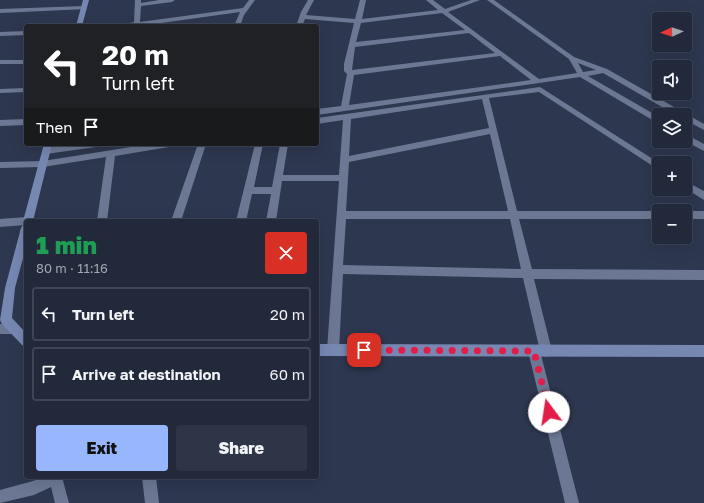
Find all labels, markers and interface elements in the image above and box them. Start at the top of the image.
north arrow [652,12,692,52]
map controls [652,12,692,244]
text: 20 m [102,38,169,71]
icon: left [36,40,88,92]
button: sound [652,60,692,100]
text: Turn left [102,72,175,94]
button: layers [652,108,692,148]
icon: arrive [80,116,102,138]
text: Then [36,118,72,136]
button: + [652,156,692,196]
button: − [652,204,692,244]
text: 1 min [36,230,97,259]
button: close [265,232,307,274]
text: 80 m · 11:16 [36,260,108,276]
icon: left [38,303,60,325]
text: Turn left [72,305,134,323]
text: 20 m [270,305,305,323]
pin [347,333,381,367]
icon: arrive [353,339,375,361]
icon: arrive [38,363,60,385]
text: Arrive at destination [72,365,221,383]
text: 60 m [270,365,305,383]
position arrow [528,391,570,433]
button: Exit [36,425,168,471]
button: Share [176,425,307,471]

